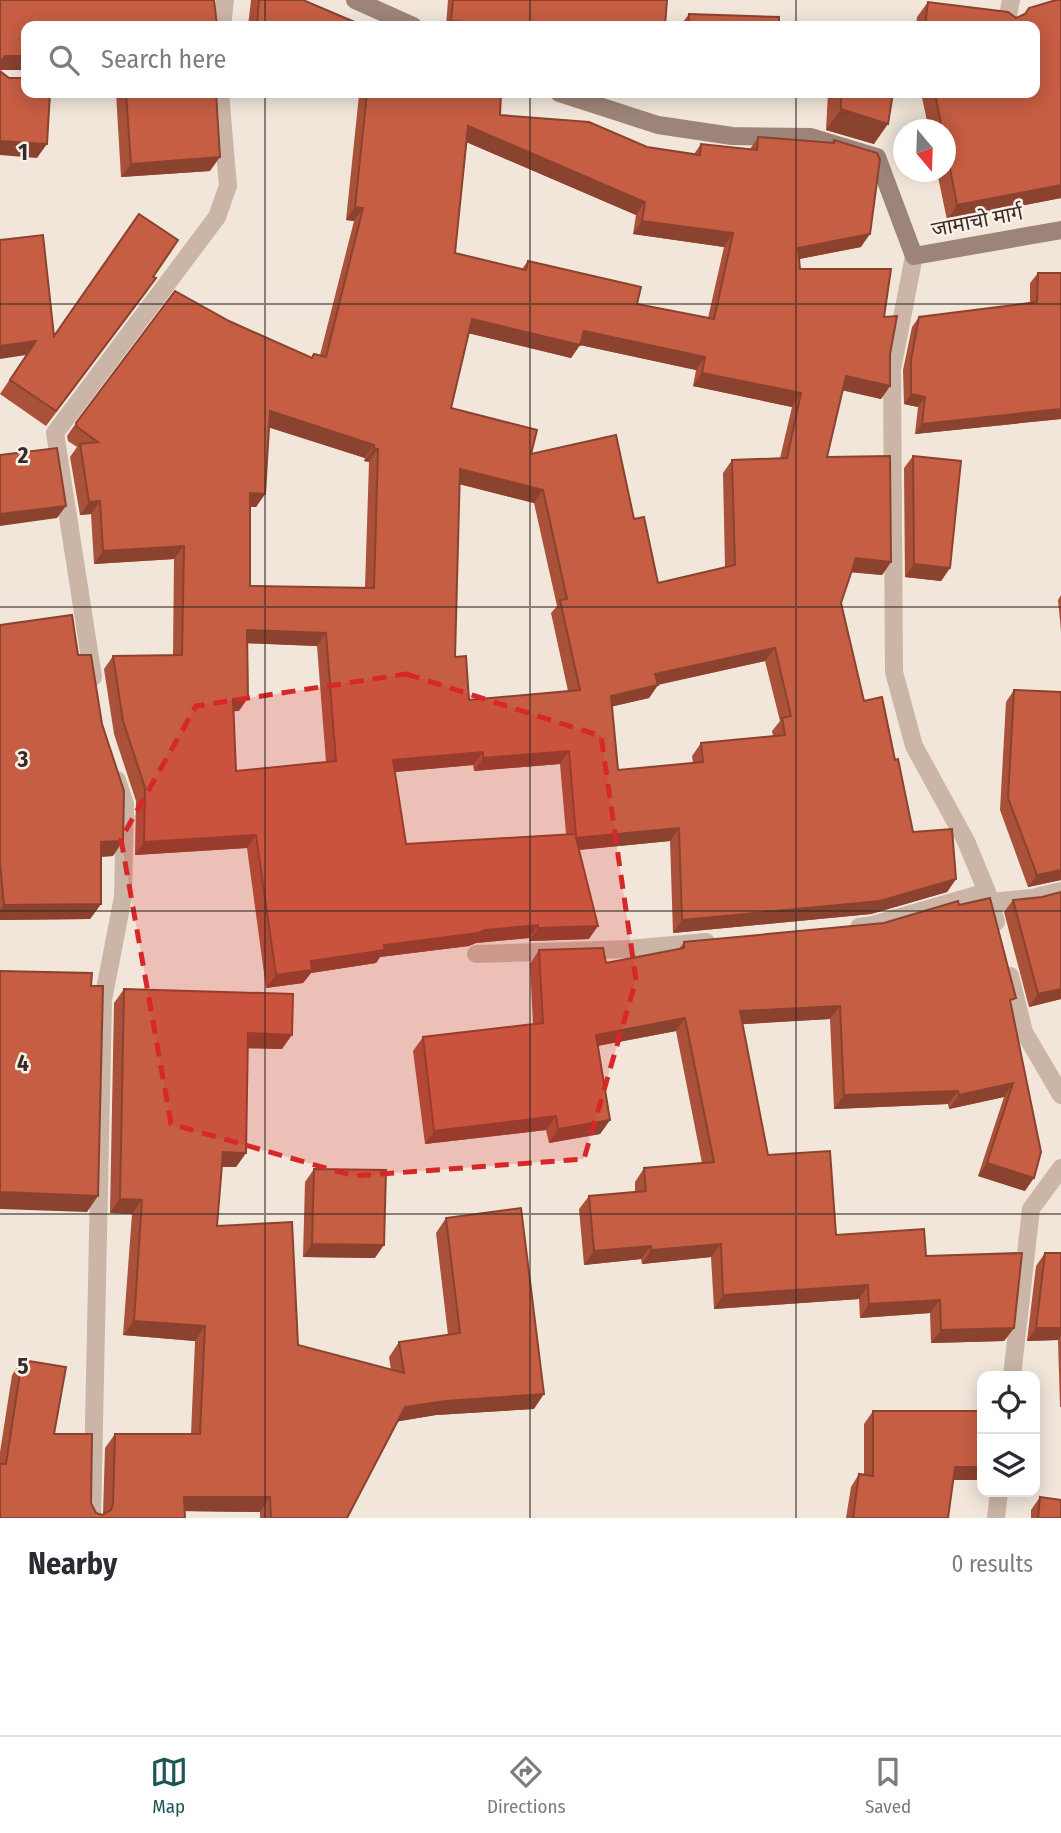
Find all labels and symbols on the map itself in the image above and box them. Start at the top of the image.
north arrow [893,119,956,182]
text: 1 [18,138,28,166]
street label: जामाचो मार्ग [929,199,1026,243]
text: 2 [17,441,29,469]
text: 3 [17,745,29,773]
text: 4 [17,1049,29,1077]
text: 5 [17,1352,29,1380]

